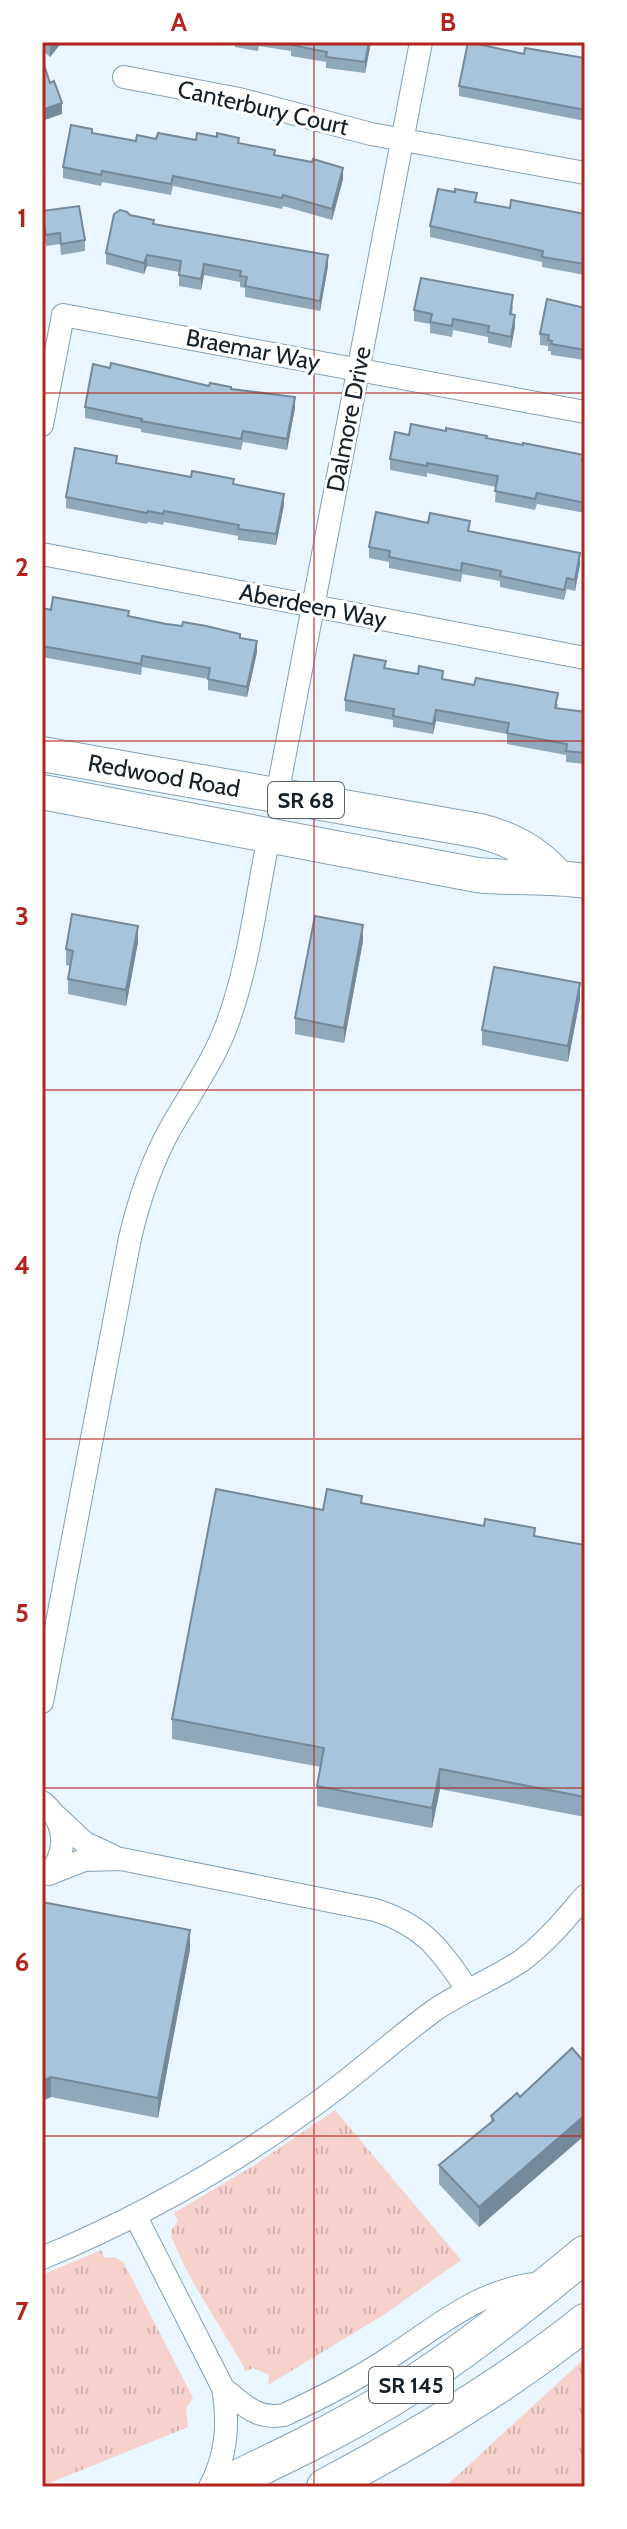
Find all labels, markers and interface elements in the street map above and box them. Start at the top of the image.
text: A [171,6,188,38]
text: B [440,6,456,38]
street label: Canterbury Court [175,74,351,141]
text: 1 [17,202,27,234]
street label: Braemar Way [184,322,323,377]
street label: Dalmore Drive [320,344,377,494]
text: 2 [15,551,29,583]
street label: Aberdeen Way [237,577,389,634]
street label: Redwood Road [86,748,242,803]
road number: SR 68 [268,782,344,818]
text: 3 [15,900,29,932]
text: 4 [14,1249,30,1281]
text: 5 [15,1597,29,1629]
text: 6 [15,1946,29,1978]
text: 7 [15,2295,29,2327]
road number: SR 145 [369,2367,453,2403]

